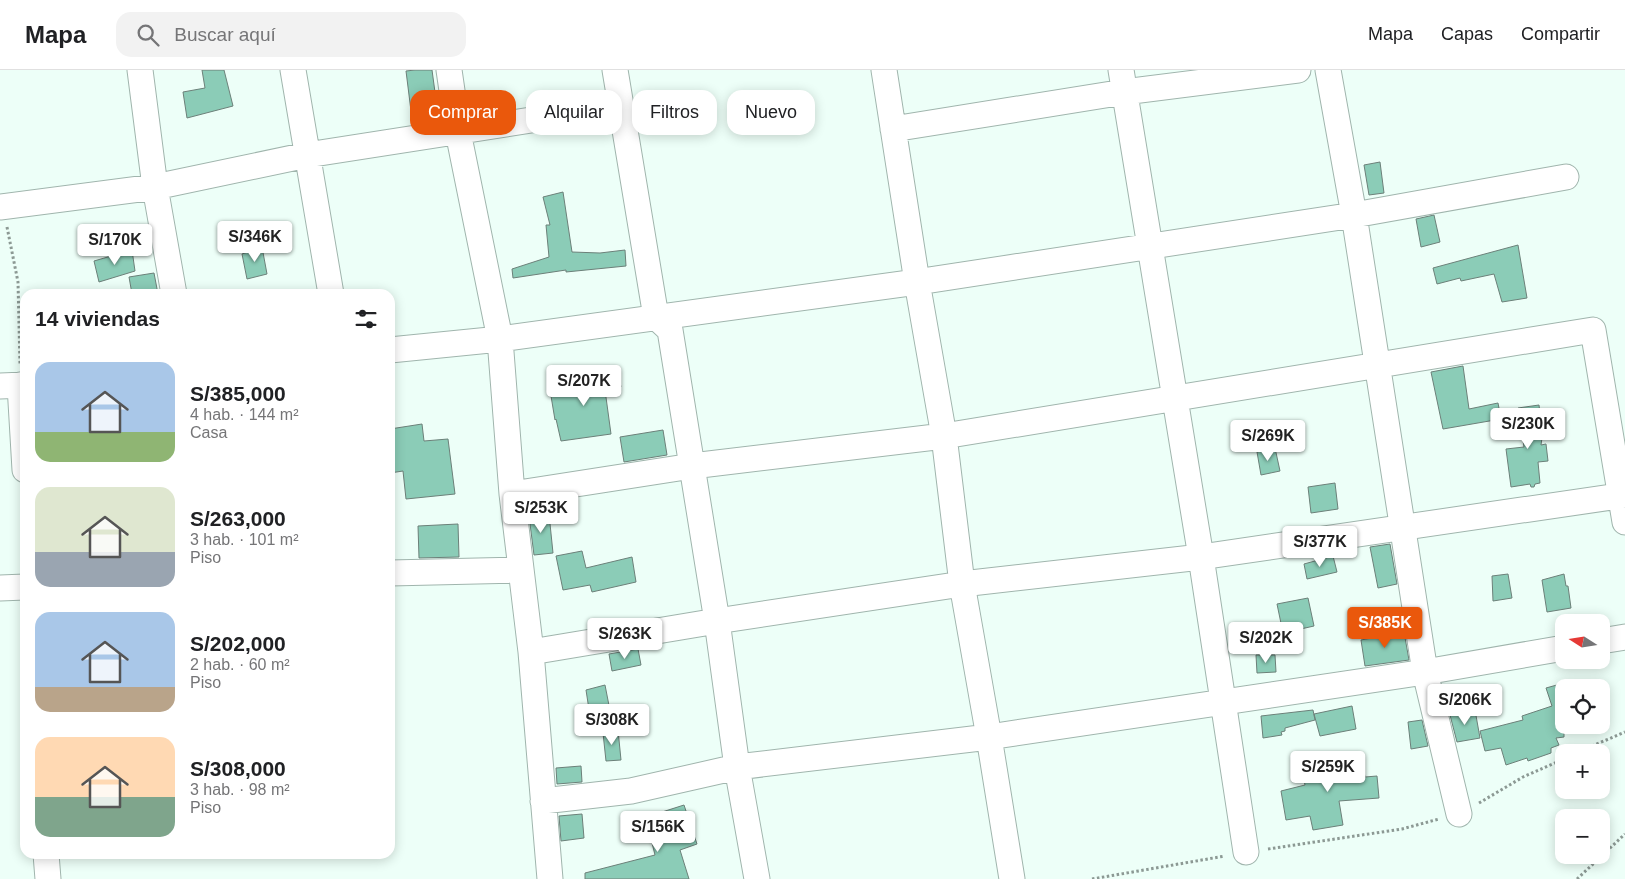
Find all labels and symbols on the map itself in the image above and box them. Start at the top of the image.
pin: S/346K [214,220,296,263]
pin: S/170K [74,224,156,266]
pin: S/207K [543,364,625,407]
pin: S/230K [1487,408,1569,450]
pin: S/269K [1227,420,1309,462]
pin: S/253K [500,492,582,534]
pin: S/377K [1279,526,1361,568]
pin: S/385K [1344,606,1426,649]
north arrow [1555,614,1610,669]
pin: S/263K [584,618,666,660]
pin: S/202K [1225,622,1307,664]
pin: S/206K [1424,684,1506,726]
pin: S/308K [571,704,653,746]
pin: S/259K [1287,750,1369,793]
pin: S/156K [617,810,699,853]

